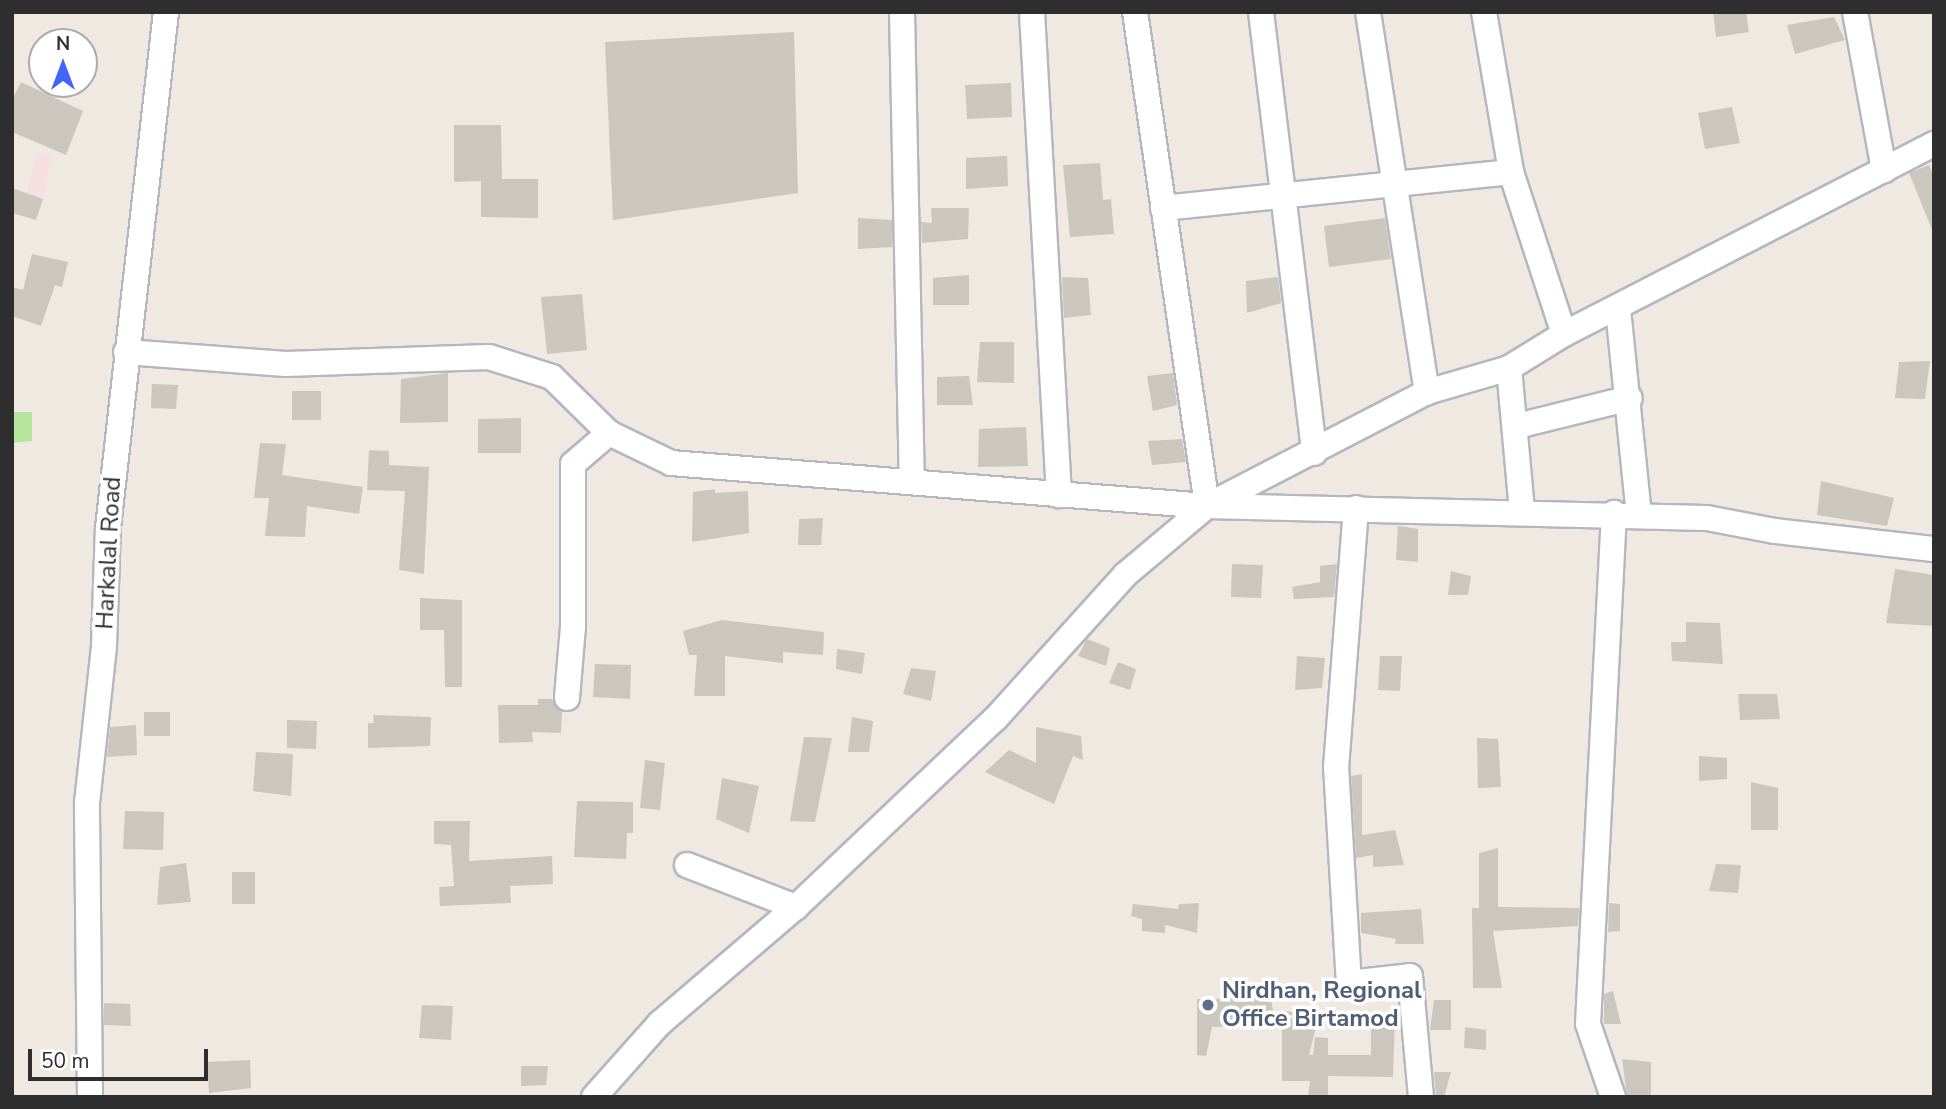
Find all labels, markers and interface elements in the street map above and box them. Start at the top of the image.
north arrow [28,28,98,98]
text: N [56,31,70,57]
street label: Harkalal Road [91,476,127,630]
place label: Nirdhan, Regional Office Birtamod [1222,977,1422,1033]
marker: Nirdhan, Regional Office Birtamod [1200,997,1216,1013]
scale bar [32,1036,212,1080]
text: 50 m [41,1047,90,1075]

